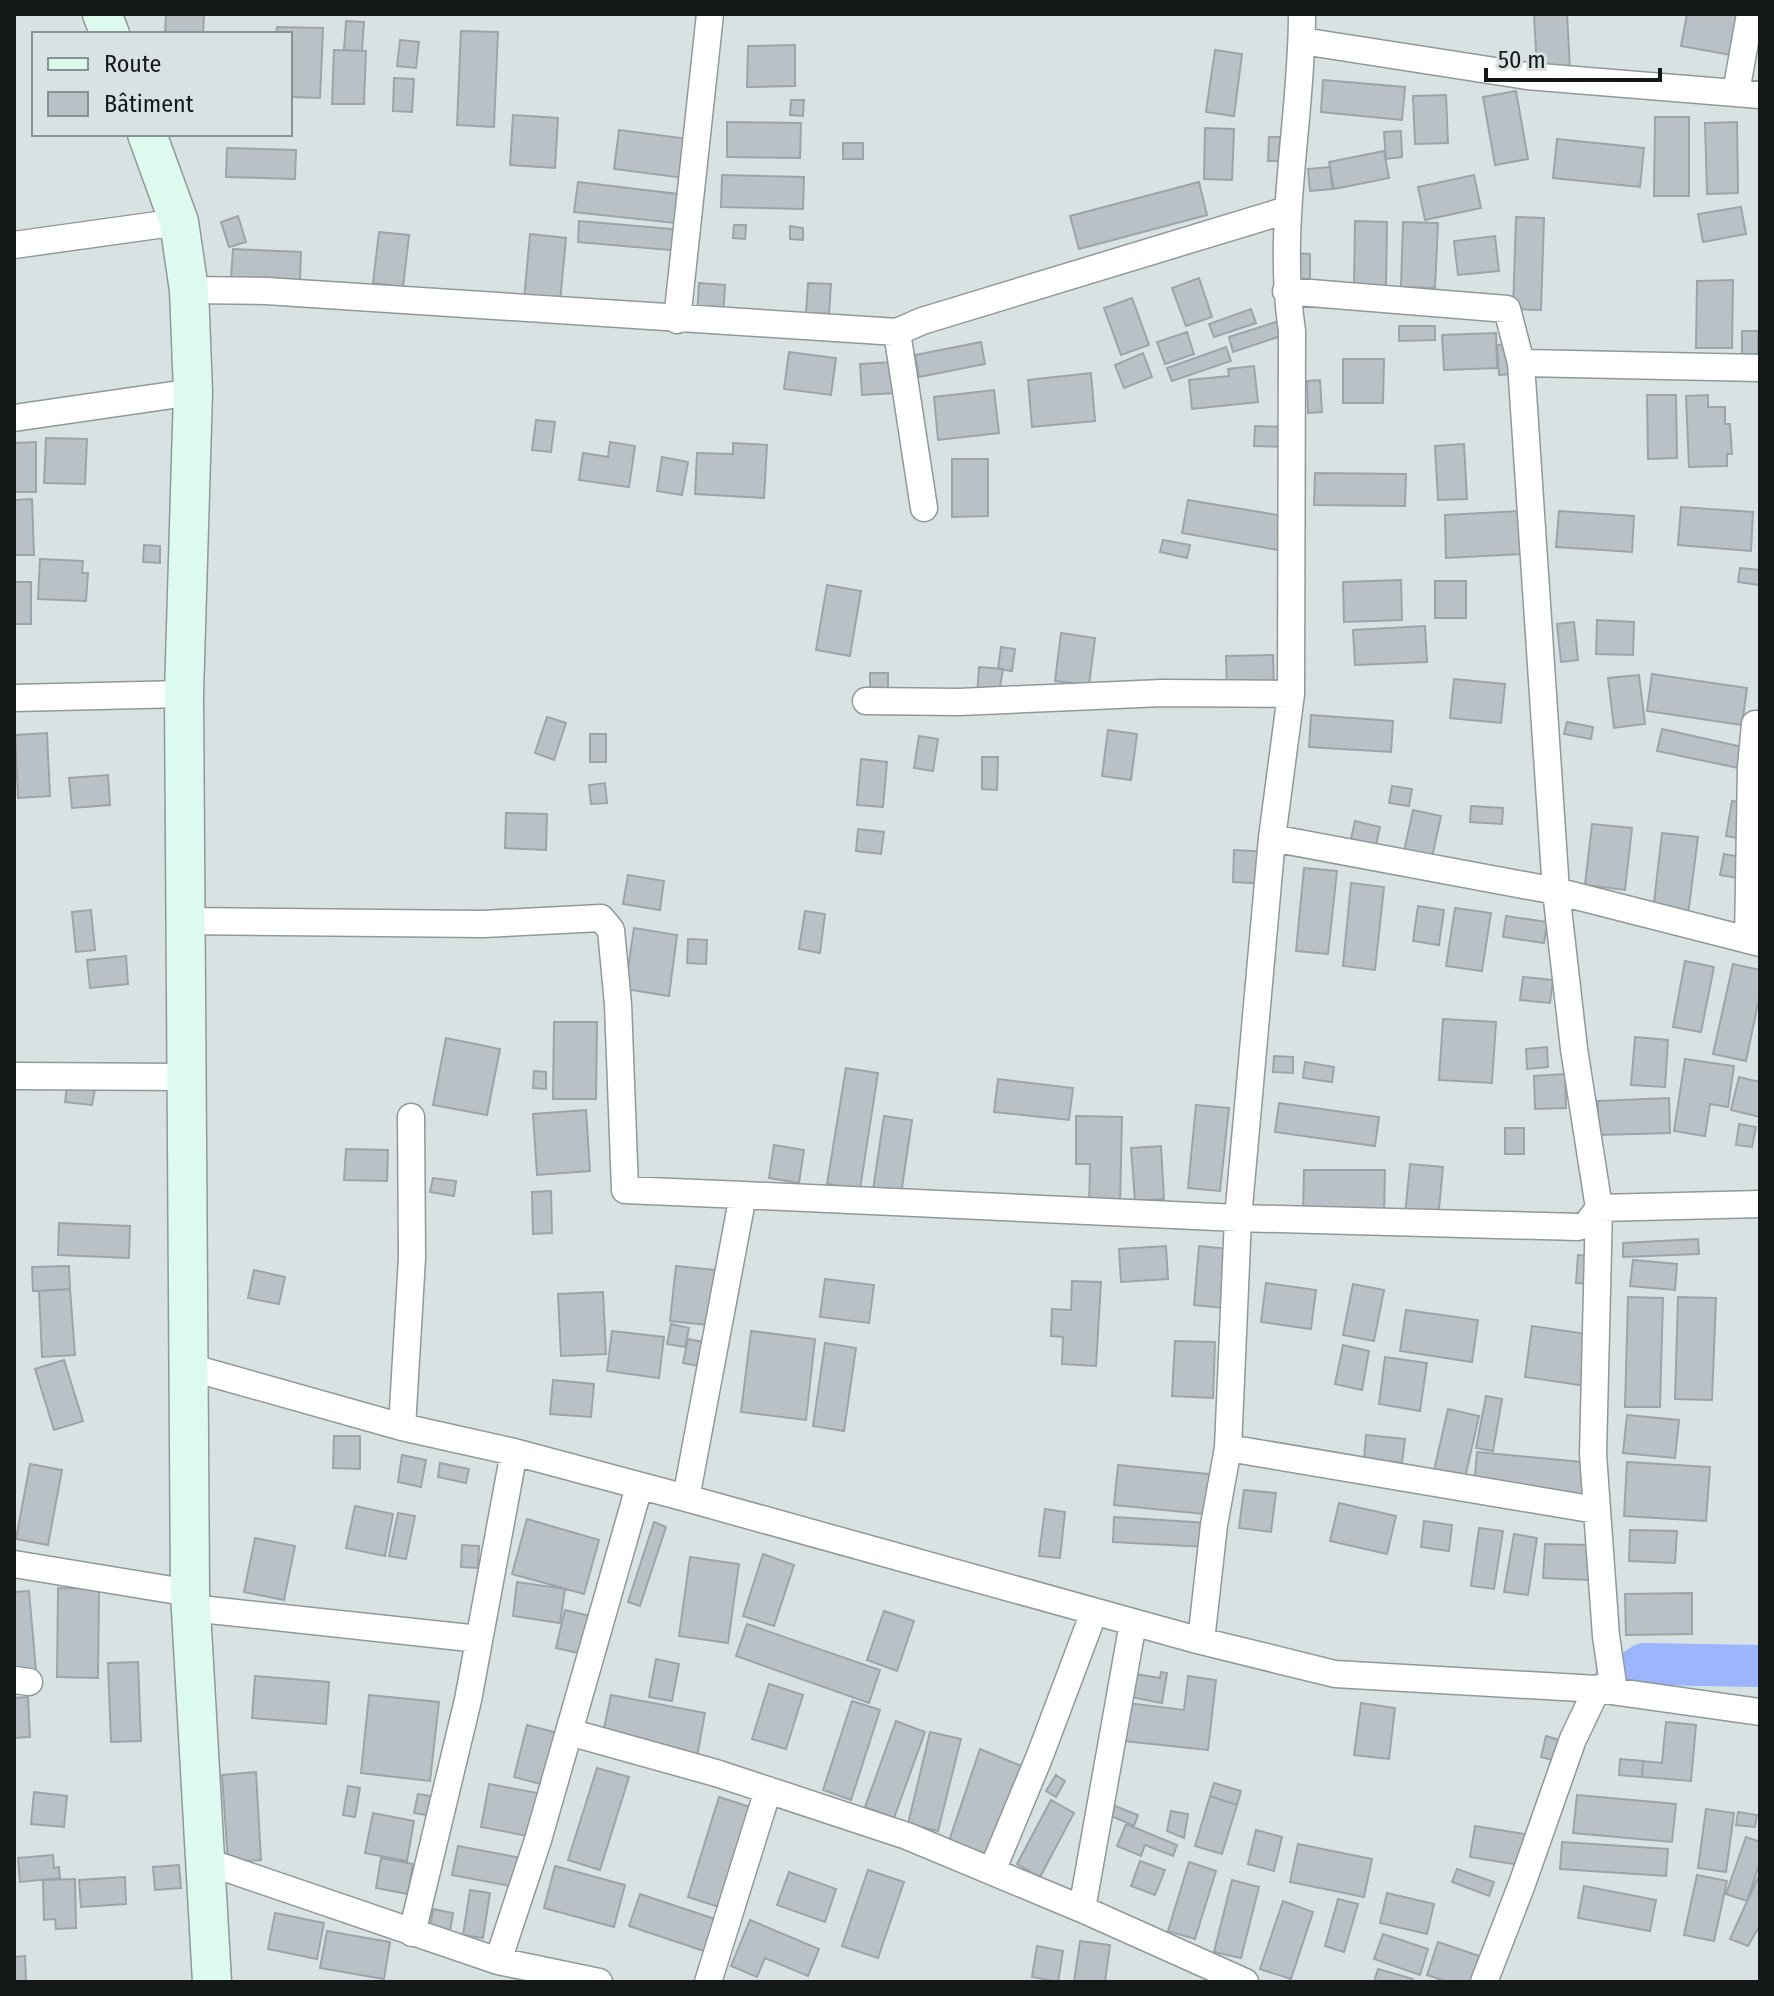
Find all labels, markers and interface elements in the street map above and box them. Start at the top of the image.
legend [32,32,292,136]
scale bar [1486,32,1660,82]
text: 50 m [1498,46,1546,74]
text: Route [104,50,161,78]
text: Bâtiment [104,90,194,118]

